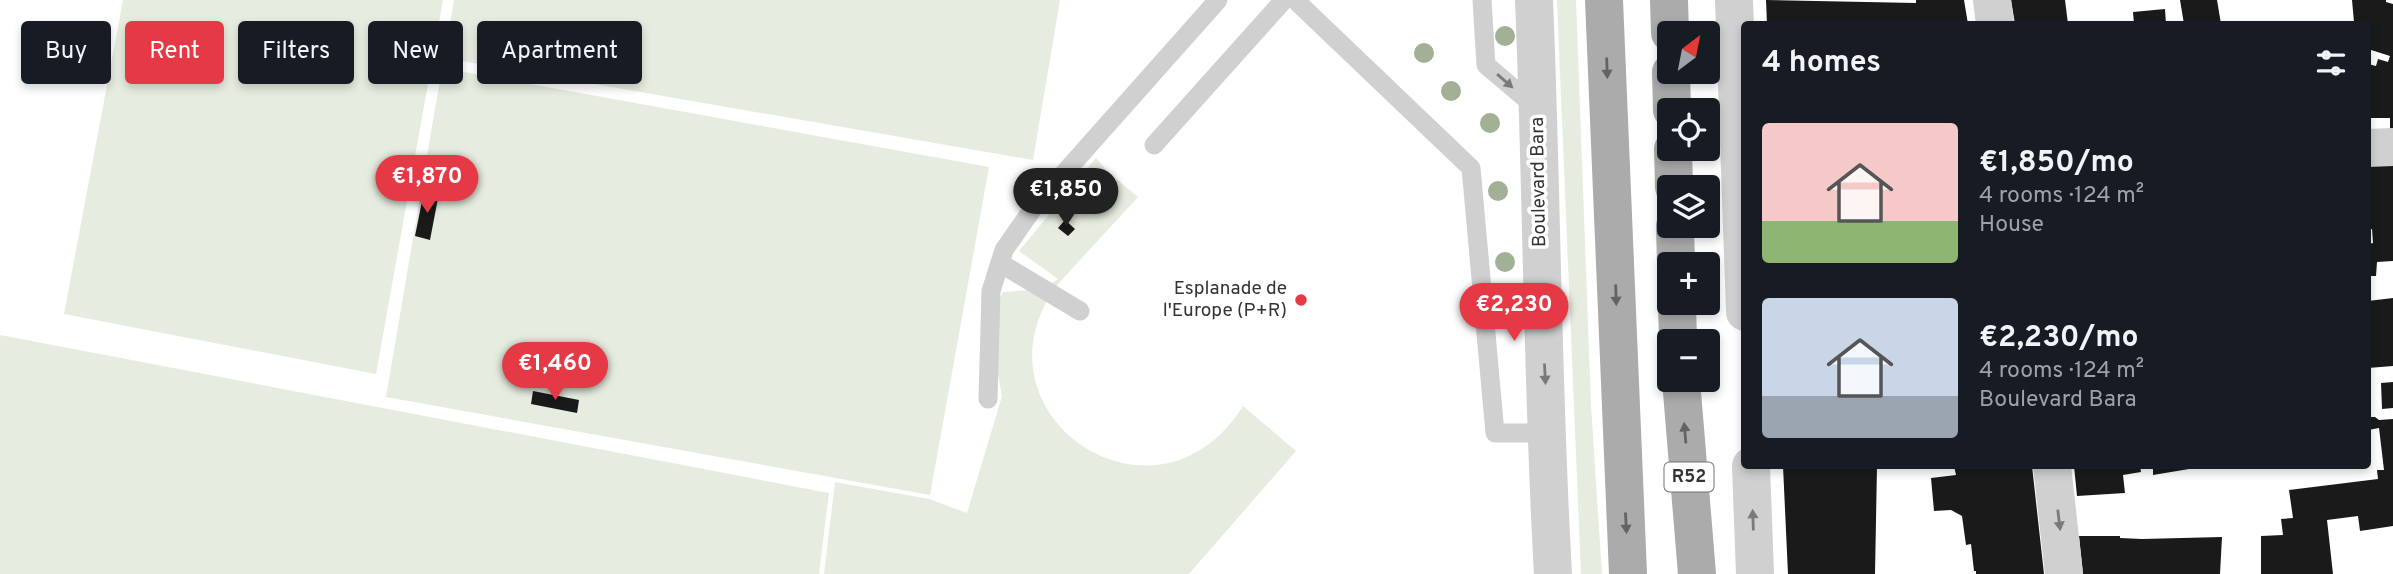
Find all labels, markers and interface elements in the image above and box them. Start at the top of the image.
chip: Buy [21,21,111,84]
chip: Rent [125,21,224,84]
chip: Filters [238,21,354,84]
chip: New [368,21,463,84]
chip: Apartment [477,21,642,84]
north arrow [1657,21,1720,84]
map controls [1657,21,1720,392]
icon: filters [2312,44,2350,82]
text: 4 homes [1762,45,1881,82]
one-way arrow [1601,57,1612,79]
one-way arrow [1496,73,1514,89]
button: locate [1657,98,1720,161]
street label: Boulevard Bara [1526,117,1552,247]
text: €1,850/mo [1979,145,2134,182]
icon: home [1818,151,1902,235]
pin: €1,870 [370,156,484,215]
text: €1,870 [391,163,463,192]
pin: €1,850 [1009,168,1123,228]
button: layers [1657,175,1720,238]
text: €1,850 [1029,176,1103,205]
text: 4 rooms · 124 m² [1979,182,2144,211]
text: House [1979,211,2044,240]
button: + [1657,252,1720,315]
place label: Esplanade de l'Europe (P+R) [1163,277,1287,323]
pin: €2,230 [1457,284,1571,343]
one-way arrow [1610,285,1621,307]
text: €2,230 [1475,291,1553,320]
marker: Esplanade de l'Europe (P+R) [1293,292,1309,308]
text: €2,230/mo [1979,320,2139,357]
icon: home [1818,326,1902,410]
button: − [1657,329,1720,392]
pin: €1,460 [498,342,612,402]
text: €1,460 [518,350,592,379]
text: 4 rooms · 124 m² [1979,357,2144,386]
one-way arrow [1540,363,1551,385]
text: Boulevard Bara [1979,386,2137,415]
one-way arrow [1679,422,1690,444]
road number: R52 [1664,462,1714,491]
one-way arrow [1747,509,1758,531]
one-way arrow [2053,509,2064,531]
one-way arrow [1620,512,1631,534]

